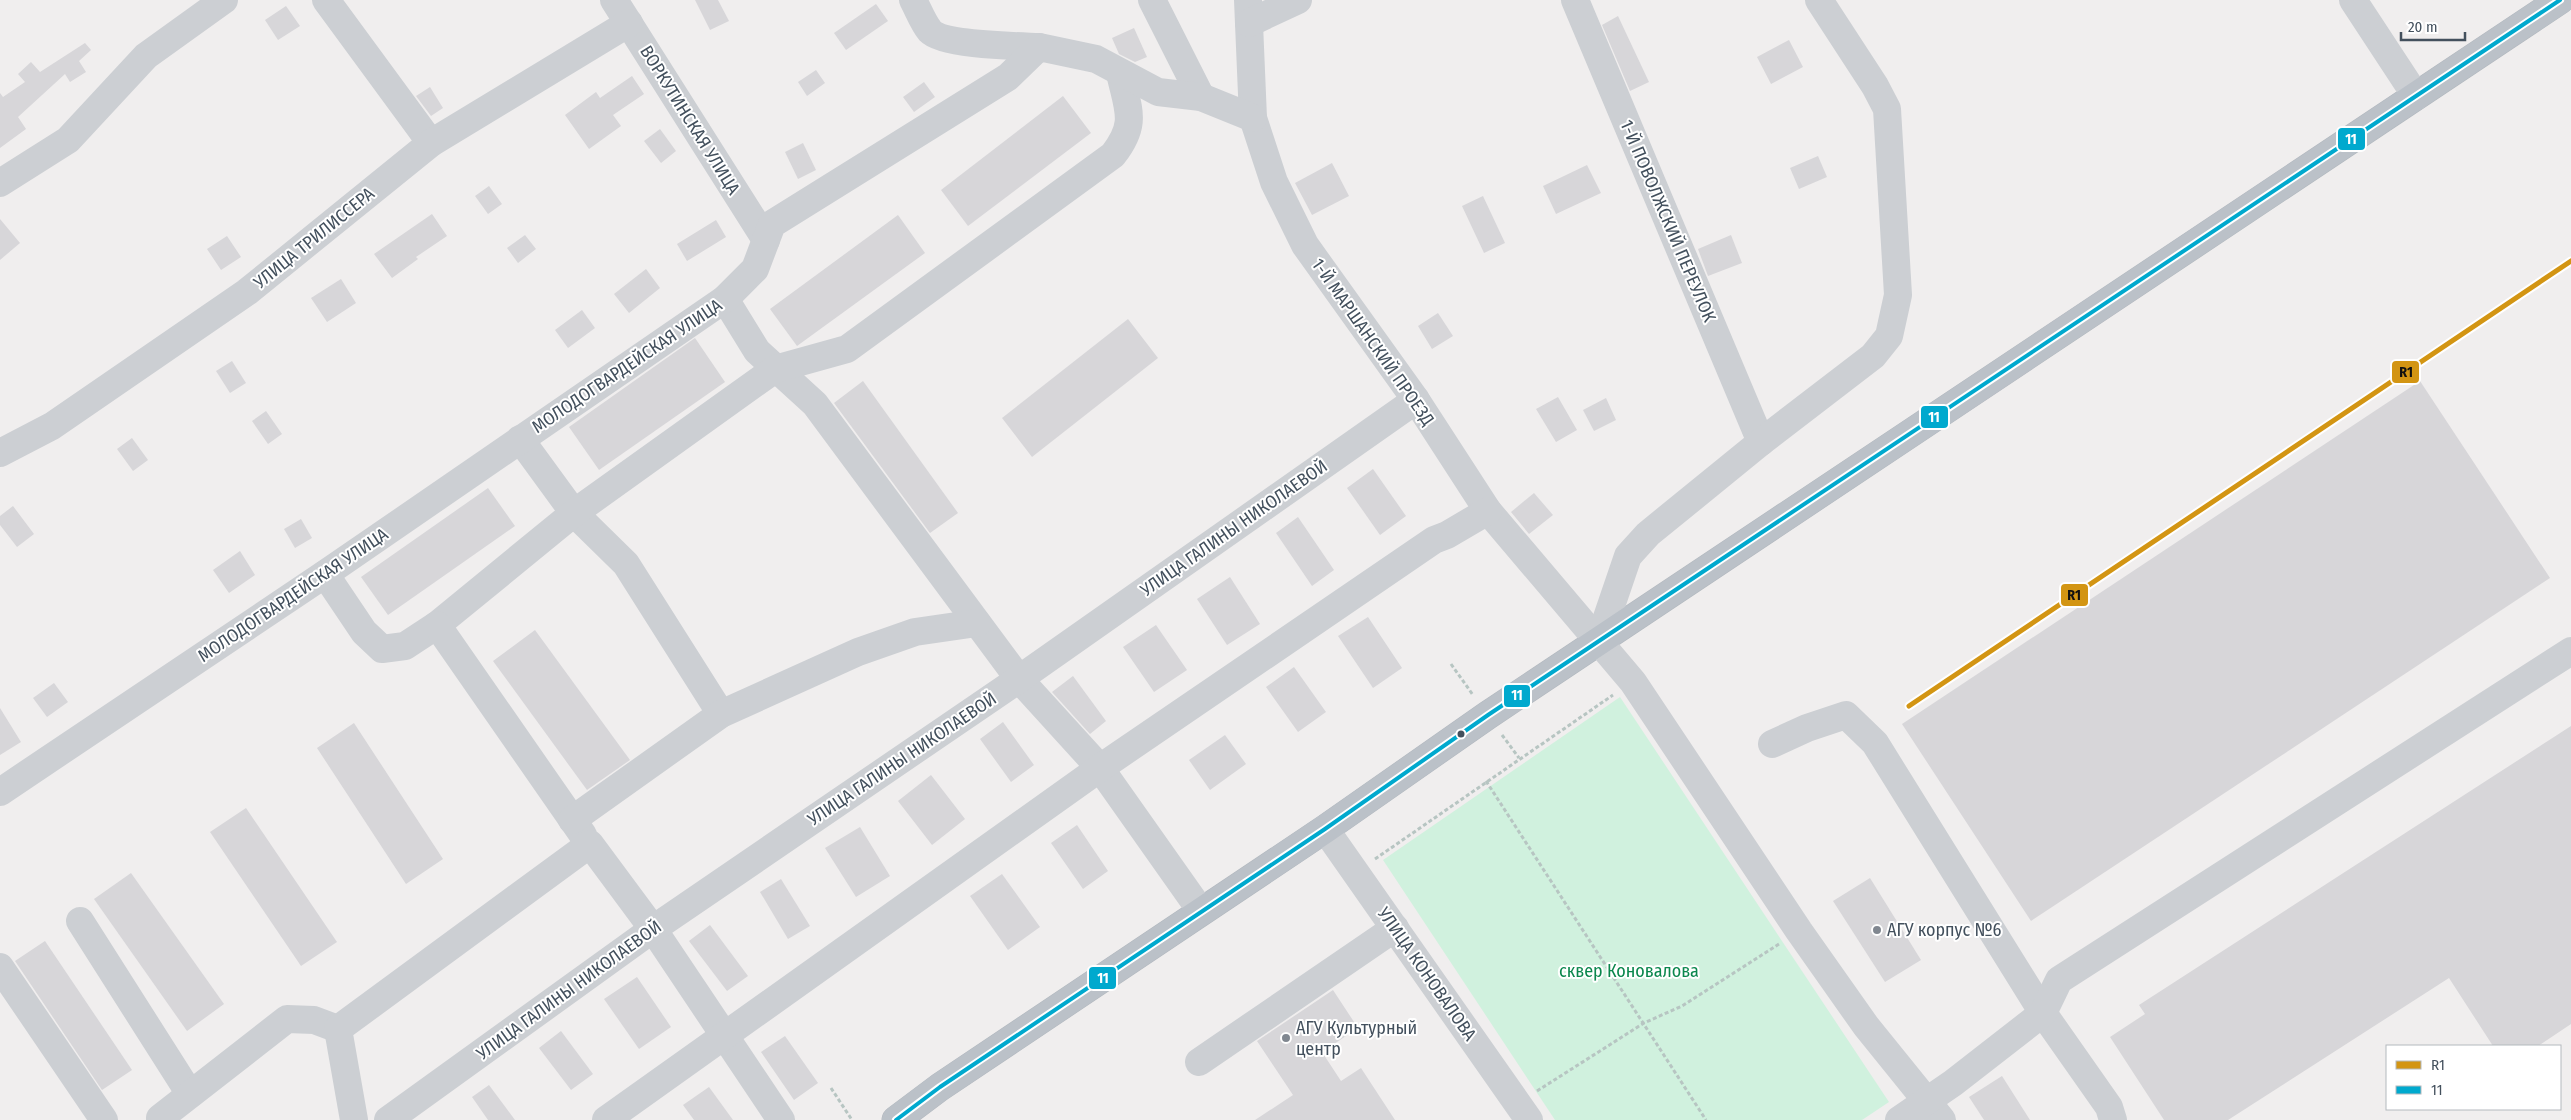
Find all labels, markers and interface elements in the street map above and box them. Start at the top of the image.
scale bar [2401,10,2465,42]
text: 20 m [2408,18,2438,36]
street label: ВОРКУТИНСКАЯ УЛИЦА [635,41,745,199]
street label: 1-Й ПОВОЛЖСКИЙ ПЕРЕУЛОК [1615,117,1721,326]
line badge: 11 [2337,127,2366,151]
text: 11 [2345,131,2357,148]
street label: УЛИЦА ТРИЛИССЕРА [248,182,379,294]
street label: 1-Й МАРШАНСКИЙ ПРОЕЗД [1307,254,1439,430]
street label: МОЛОДОГВАРДЕЙСКАЯ УЛИЦА [528,294,727,438]
line badge: R1 [2391,360,2420,384]
text: R1 [2399,364,2413,381]
line badge: 11 [1920,405,1949,429]
text: 11 [1928,409,1940,426]
street label: УЛИЦА ГАЛИНЫ НИКОЛАЕВОЙ [1136,455,1332,602]
street label: МОЛОДОГВАРДЕЙСКАЯ УЛИЦА [194,523,393,667]
line badge: R1 [2060,583,2089,607]
text: R1 [2067,587,2081,604]
line badge: 11 [1503,684,1531,708]
text: 11 [1511,687,1523,704]
street label: УЛИЦА ГАЛИНЫ НИКОЛАЕВОЙ [803,688,1001,831]
unlabelled marker [1456,729,1466,739]
street label: УЛИЦА КОНОВАЛОВА [1372,902,1482,1045]
street label: УЛИЦА ГАЛИНЫ НИКОЛАЕВОЙ [471,916,666,1065]
place label: АГУ корпус №6 [1887,919,2002,941]
marker: АГУ корпус №6 [1871,924,1883,936]
park label: сквер Коновалова [1559,960,1699,982]
line badge: 11 [1088,966,1117,990]
text: 11 [1097,970,1109,987]
place label: АГУ Культурный центр [1296,1017,1417,1060]
marker: АГУ Культурный центр [1280,1032,1292,1044]
legend [2386,1045,2561,1110]
text: R1 [2431,1056,2445,1074]
text: 11 [2431,1081,2443,1099]

